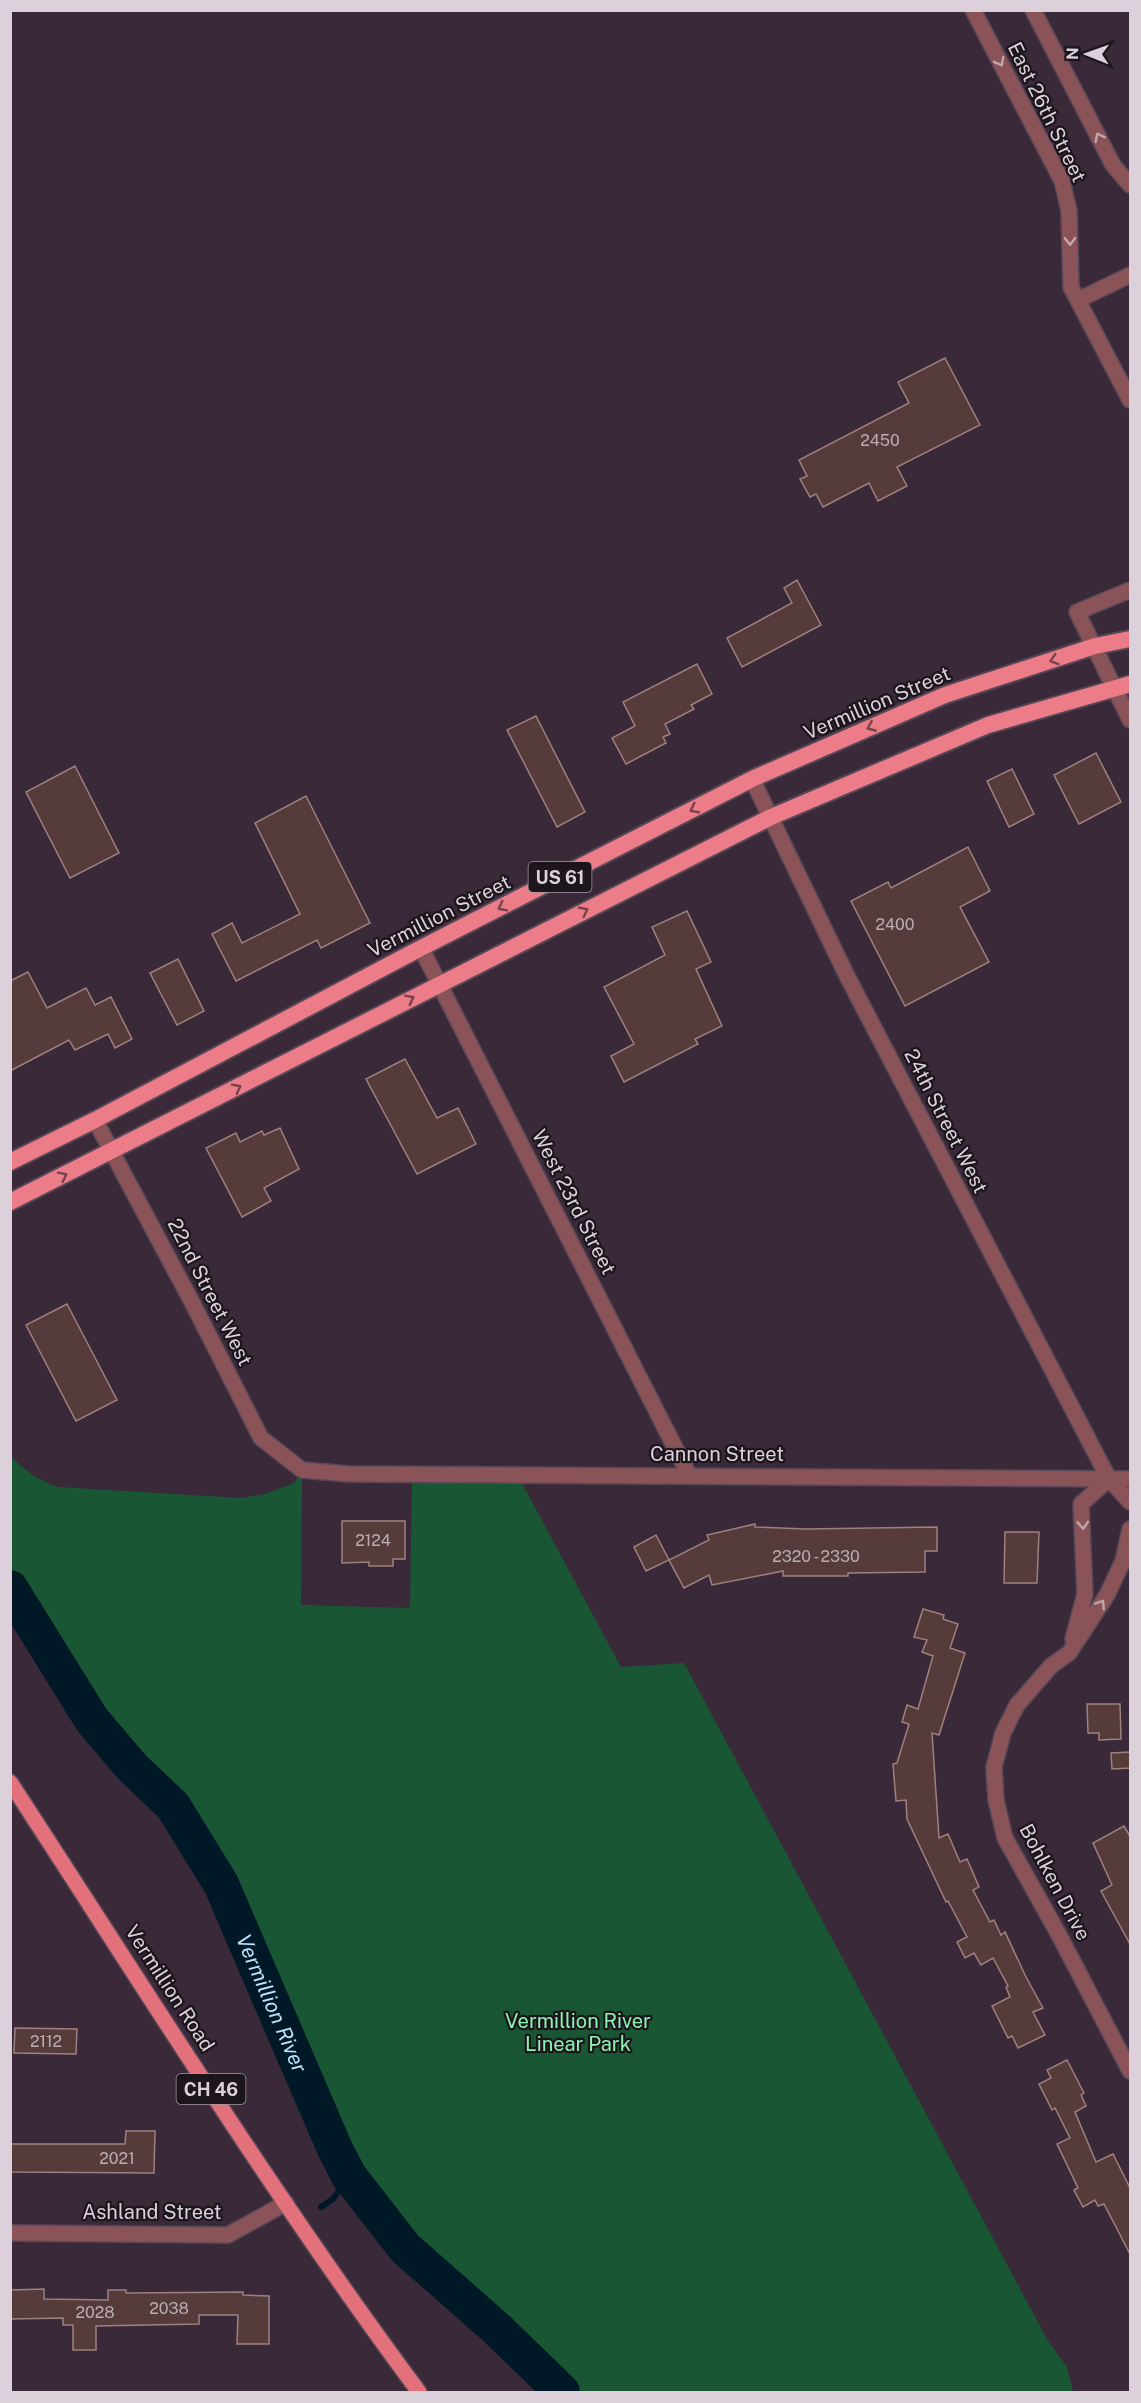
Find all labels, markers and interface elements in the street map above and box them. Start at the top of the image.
north arrow [1057,24,1117,84]
street label: East 26th Street [1003,38,1091,186]
text: N [1063,47,1082,60]
one-way arrow [993,56,1005,67]
one-way arrow [1094,132,1106,143]
one-way arrow [1064,237,1076,246]
house number: 2450 [860,431,900,450]
one-way arrow [1049,653,1060,665]
street label: Vermillion Street [800,661,954,745]
one-way arrow [867,720,878,732]
one-way arrow [689,801,700,813]
road number: US 61 [528,862,592,892]
street label: Vermillion Street [364,870,514,962]
one-way arrow [497,900,508,911]
one-way arrow [578,906,589,918]
house number: 2400 [875,915,915,934]
one-way arrow [404,995,414,1006]
street label: 24th Street West [899,1045,993,1197]
one-way arrow [230,1084,241,1095]
street label: West 23rd Street [527,1126,621,1278]
one-way arrow [57,1172,68,1184]
street label: 22nd Street West [163,1214,257,1370]
street label: Cannon Street [650,1442,784,1466]
one-way arrow [1076,1521,1089,1530]
house number: 2124 [355,1531,391,1550]
house number: 2320 - 2330 [772,1547,860,1566]
one-way arrow [1094,1600,1105,1611]
street label: Bohlken Drive [1014,1820,1096,1944]
street label: Vermillion Road [120,1920,220,2056]
water label: Vermillion River [232,1930,313,2077]
park label: Vermillion River Linear Park [505,2009,651,2056]
house number: 2112 [30,2032,62,2051]
road number: CH 46 [176,2074,246,2104]
house number: 2021 [99,2149,135,2168]
street label: Ashland Street [82,2200,222,2224]
house number: 2038 [149,2299,189,2318]
house number: 2028 [75,2303,115,2322]

